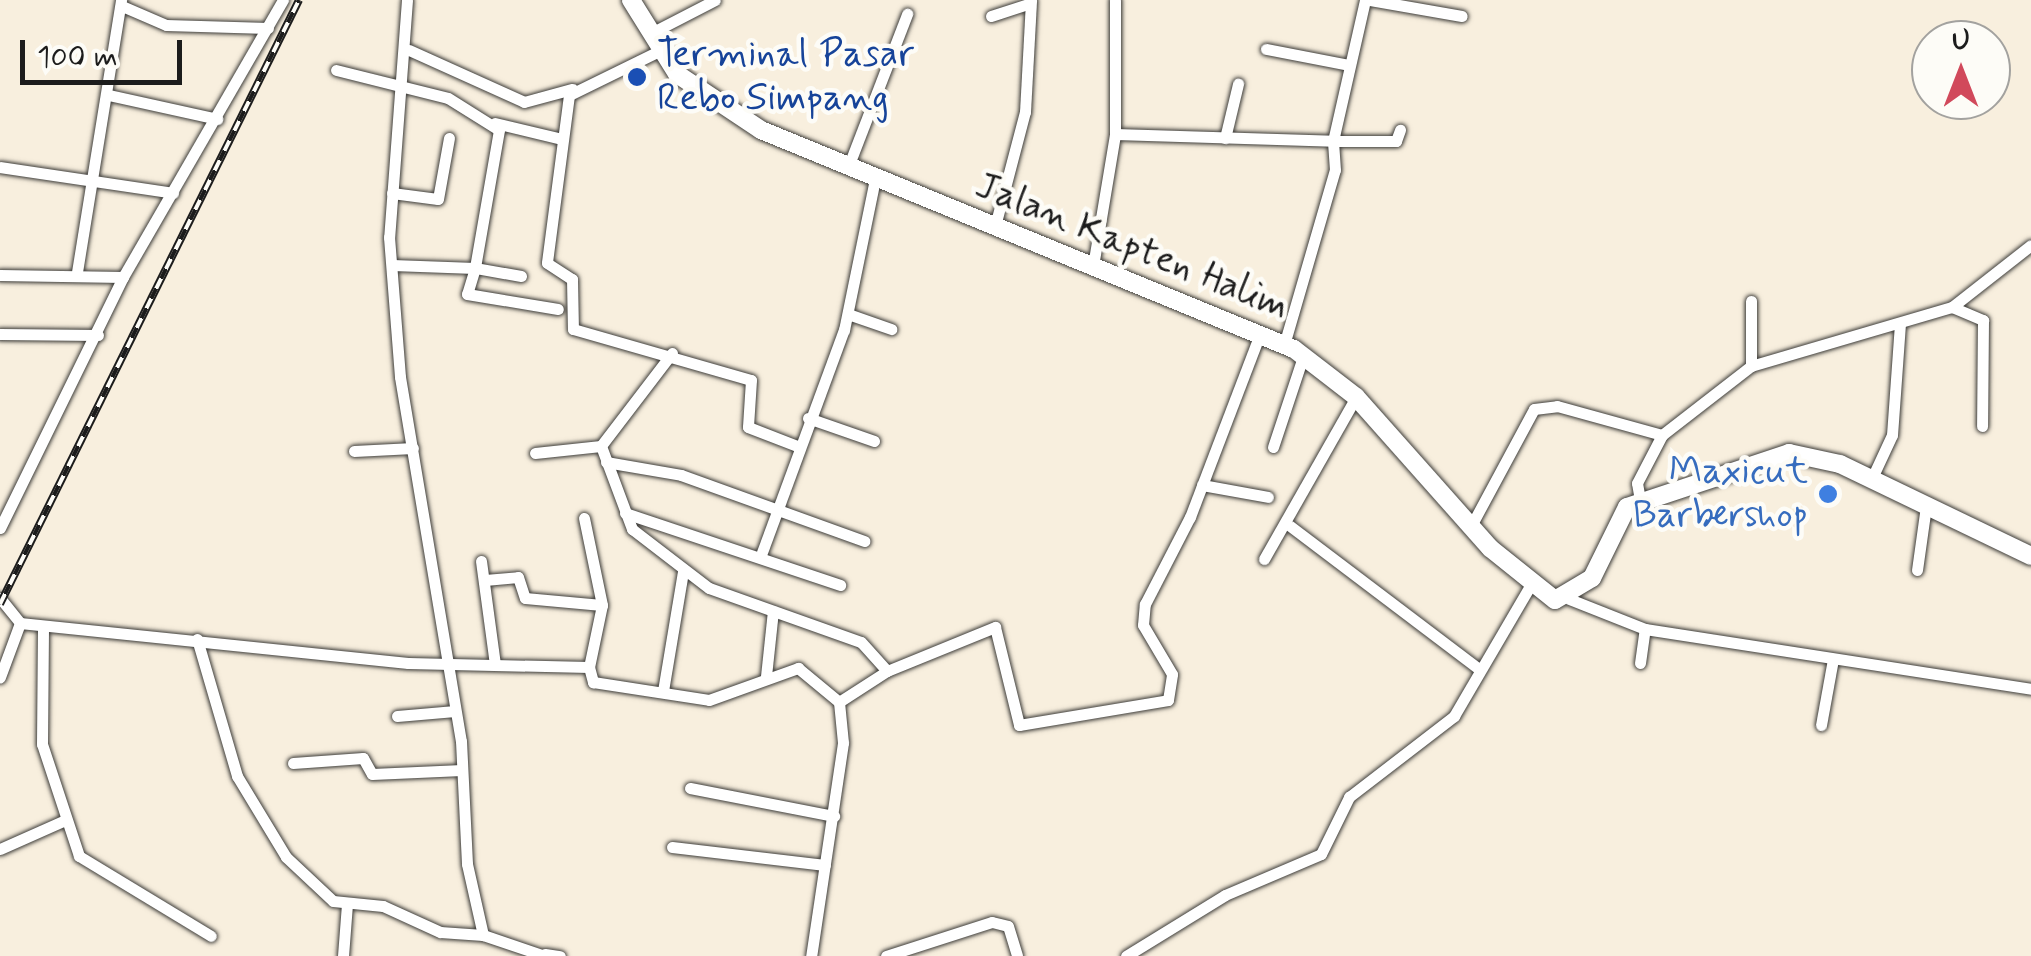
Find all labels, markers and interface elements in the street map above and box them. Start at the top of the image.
scale bar [25,20,188,82]
north arrow [1911,20,2011,120]
text: U [1952,23,1970,60]
place label: Terminal Pasar Rebo Simpang [657,32,912,121]
text: 100 m [37,38,118,77]
marker: Terminal Pasar Rebo Simpang [626,66,648,88]
street label: Jalan Kapten Halim [969,163,1295,331]
place label: Maxicut Barbershop [1633,449,1808,538]
marker: Maxicut Barbershop [1817,483,1839,505]

